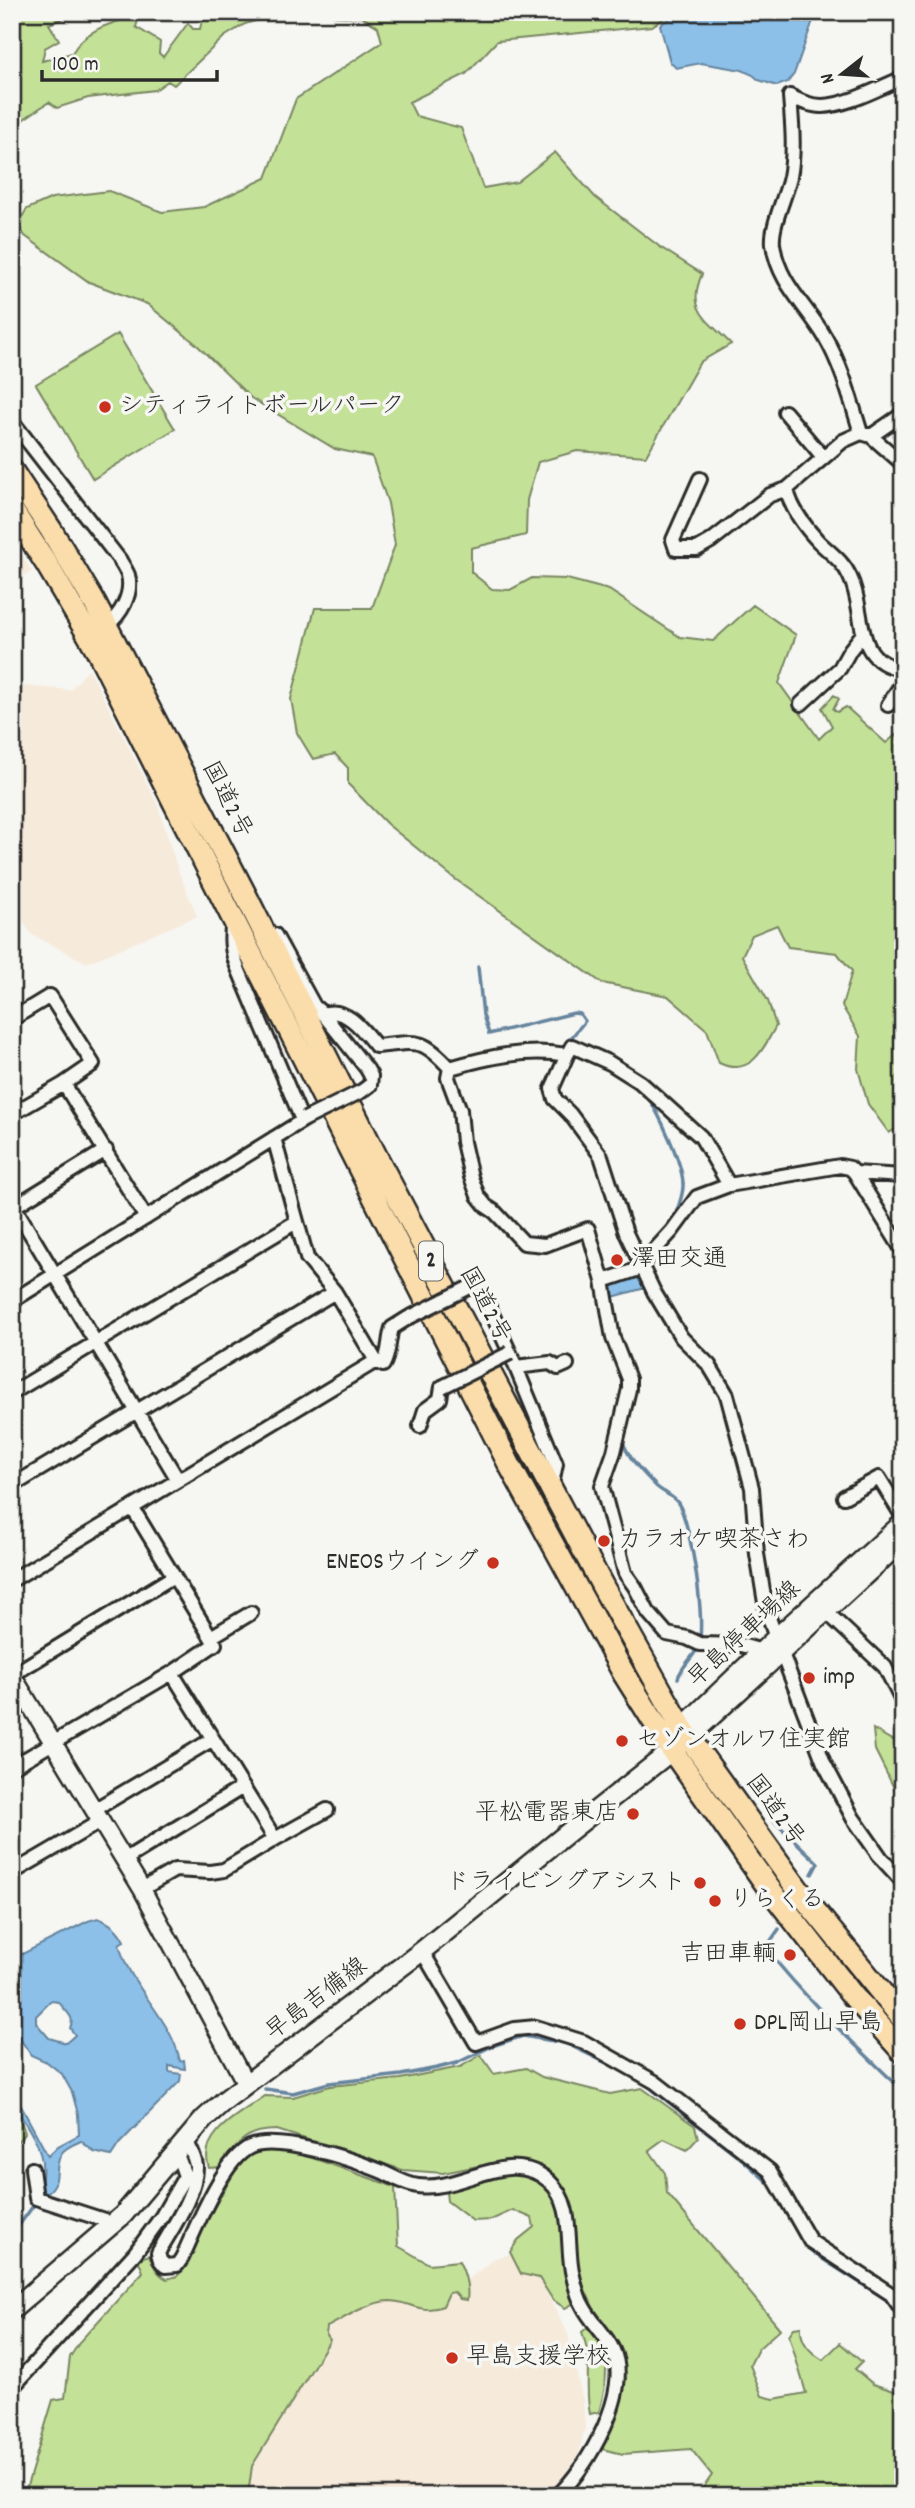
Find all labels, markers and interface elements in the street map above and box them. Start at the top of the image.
scale bar [42,38,217,82]
north arrow [806,38,876,108]
text: 100 m [52,51,99,81]
text: N [815,70,843,86]
place label: シティライトボールパーク [119,390,405,424]
marker: シティライトボールパーク [97,399,113,415]
street label: 国道2号 [192,756,260,844]
road number: 2 [419,1242,443,1280]
place label: 澤田交通 [631,1243,727,1277]
marker: 澤田交通 [609,1252,625,1268]
street label: 国道2号 [450,1261,518,1349]
place label: カラオケ喫茶さわ [618,1524,810,1558]
marker: カラオケ喫茶さわ [596,1533,612,1549]
place label: ENEOSウイング [326,1546,479,1580]
marker: ENEOSウイング [485,1555,501,1571]
street label: 早島停車場線 [681,1573,809,1697]
place label: imp [823,1661,855,1695]
marker: imp [801,1670,817,1686]
place label: セゾンオルワ住実館 [636,1724,851,1758]
marker: セゾンオルワ住実館 [614,1733,630,1749]
street label: 国道2号 [736,1768,812,1854]
place label: 平松電器東店 [475,1797,619,1831]
marker: 平松電器東店 [625,1806,641,1822]
place label: ドライビングアシスト [446,1866,686,1900]
marker: ドライビングアシスト [692,1875,708,1891]
place label: りらくる [729,1884,825,1918]
marker: りらくる [707,1893,723,1909]
place label: 吉田車輌 [680,1938,776,1972]
marker: 吉田車輌 [782,1947,798,1963]
street label: 早島吉備線 [259,1950,375,2050]
place label: DPL岡山早島 [754,2007,883,2041]
marker: DPL岡山早島 [732,2016,748,2032]
place label: 早島支援学校 [466,2341,610,2375]
marker: 早島支援学校 [444,2350,460,2366]

